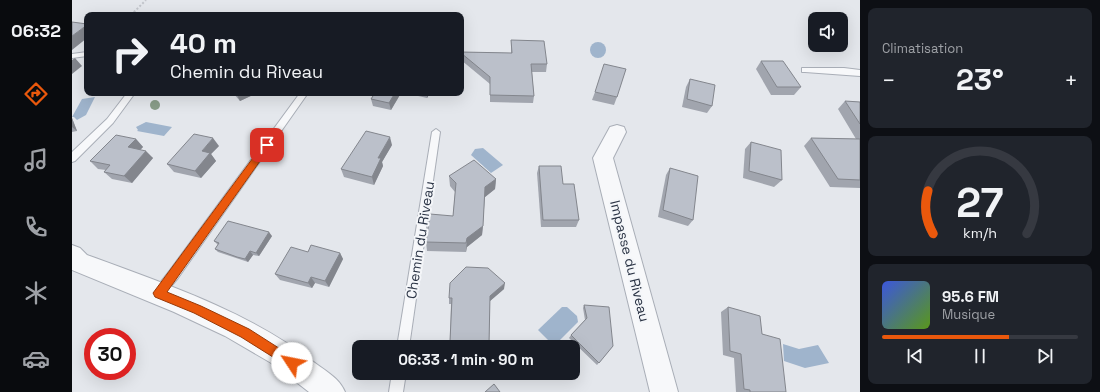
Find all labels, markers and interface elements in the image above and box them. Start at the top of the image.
map controls [808,12,848,52]
button: sound [808,12,848,52]
text: 06:32 [11,19,61,42]
text: 40 m [170,25,237,61]
icon: right [104,28,156,80]
text: Climatisation [882,40,963,57]
text: Chemin du Riveau [170,60,323,83]
text: 23° [956,60,1004,99]
text: − [882,66,896,94]
text: + [1064,66,1078,94]
icon: directions [22,80,50,108]
pin [250,128,284,162]
icon: arrive [256,134,278,156]
icon: music [22,146,50,174]
text: 27 [956,176,1004,229]
street label: Chemin du Riveau [402,180,438,300]
street label: Impasse du Riveau [606,198,654,324]
icon: phone [22,213,50,241]
text: km/h [963,224,997,242]
icon: climate [22,279,50,307]
text: 95.6 FM [942,287,999,306]
text: Musique [942,306,995,323]
speed limit sign: 30 [84,328,136,380]
position arrow [271,342,313,384]
icon: car [22,345,50,373]
icon: previous [904,345,926,367]
icon: pause [969,345,991,367]
icon: next [1034,345,1056,367]
text: 06:33 · 1 min · 90 m [398,350,534,369]

